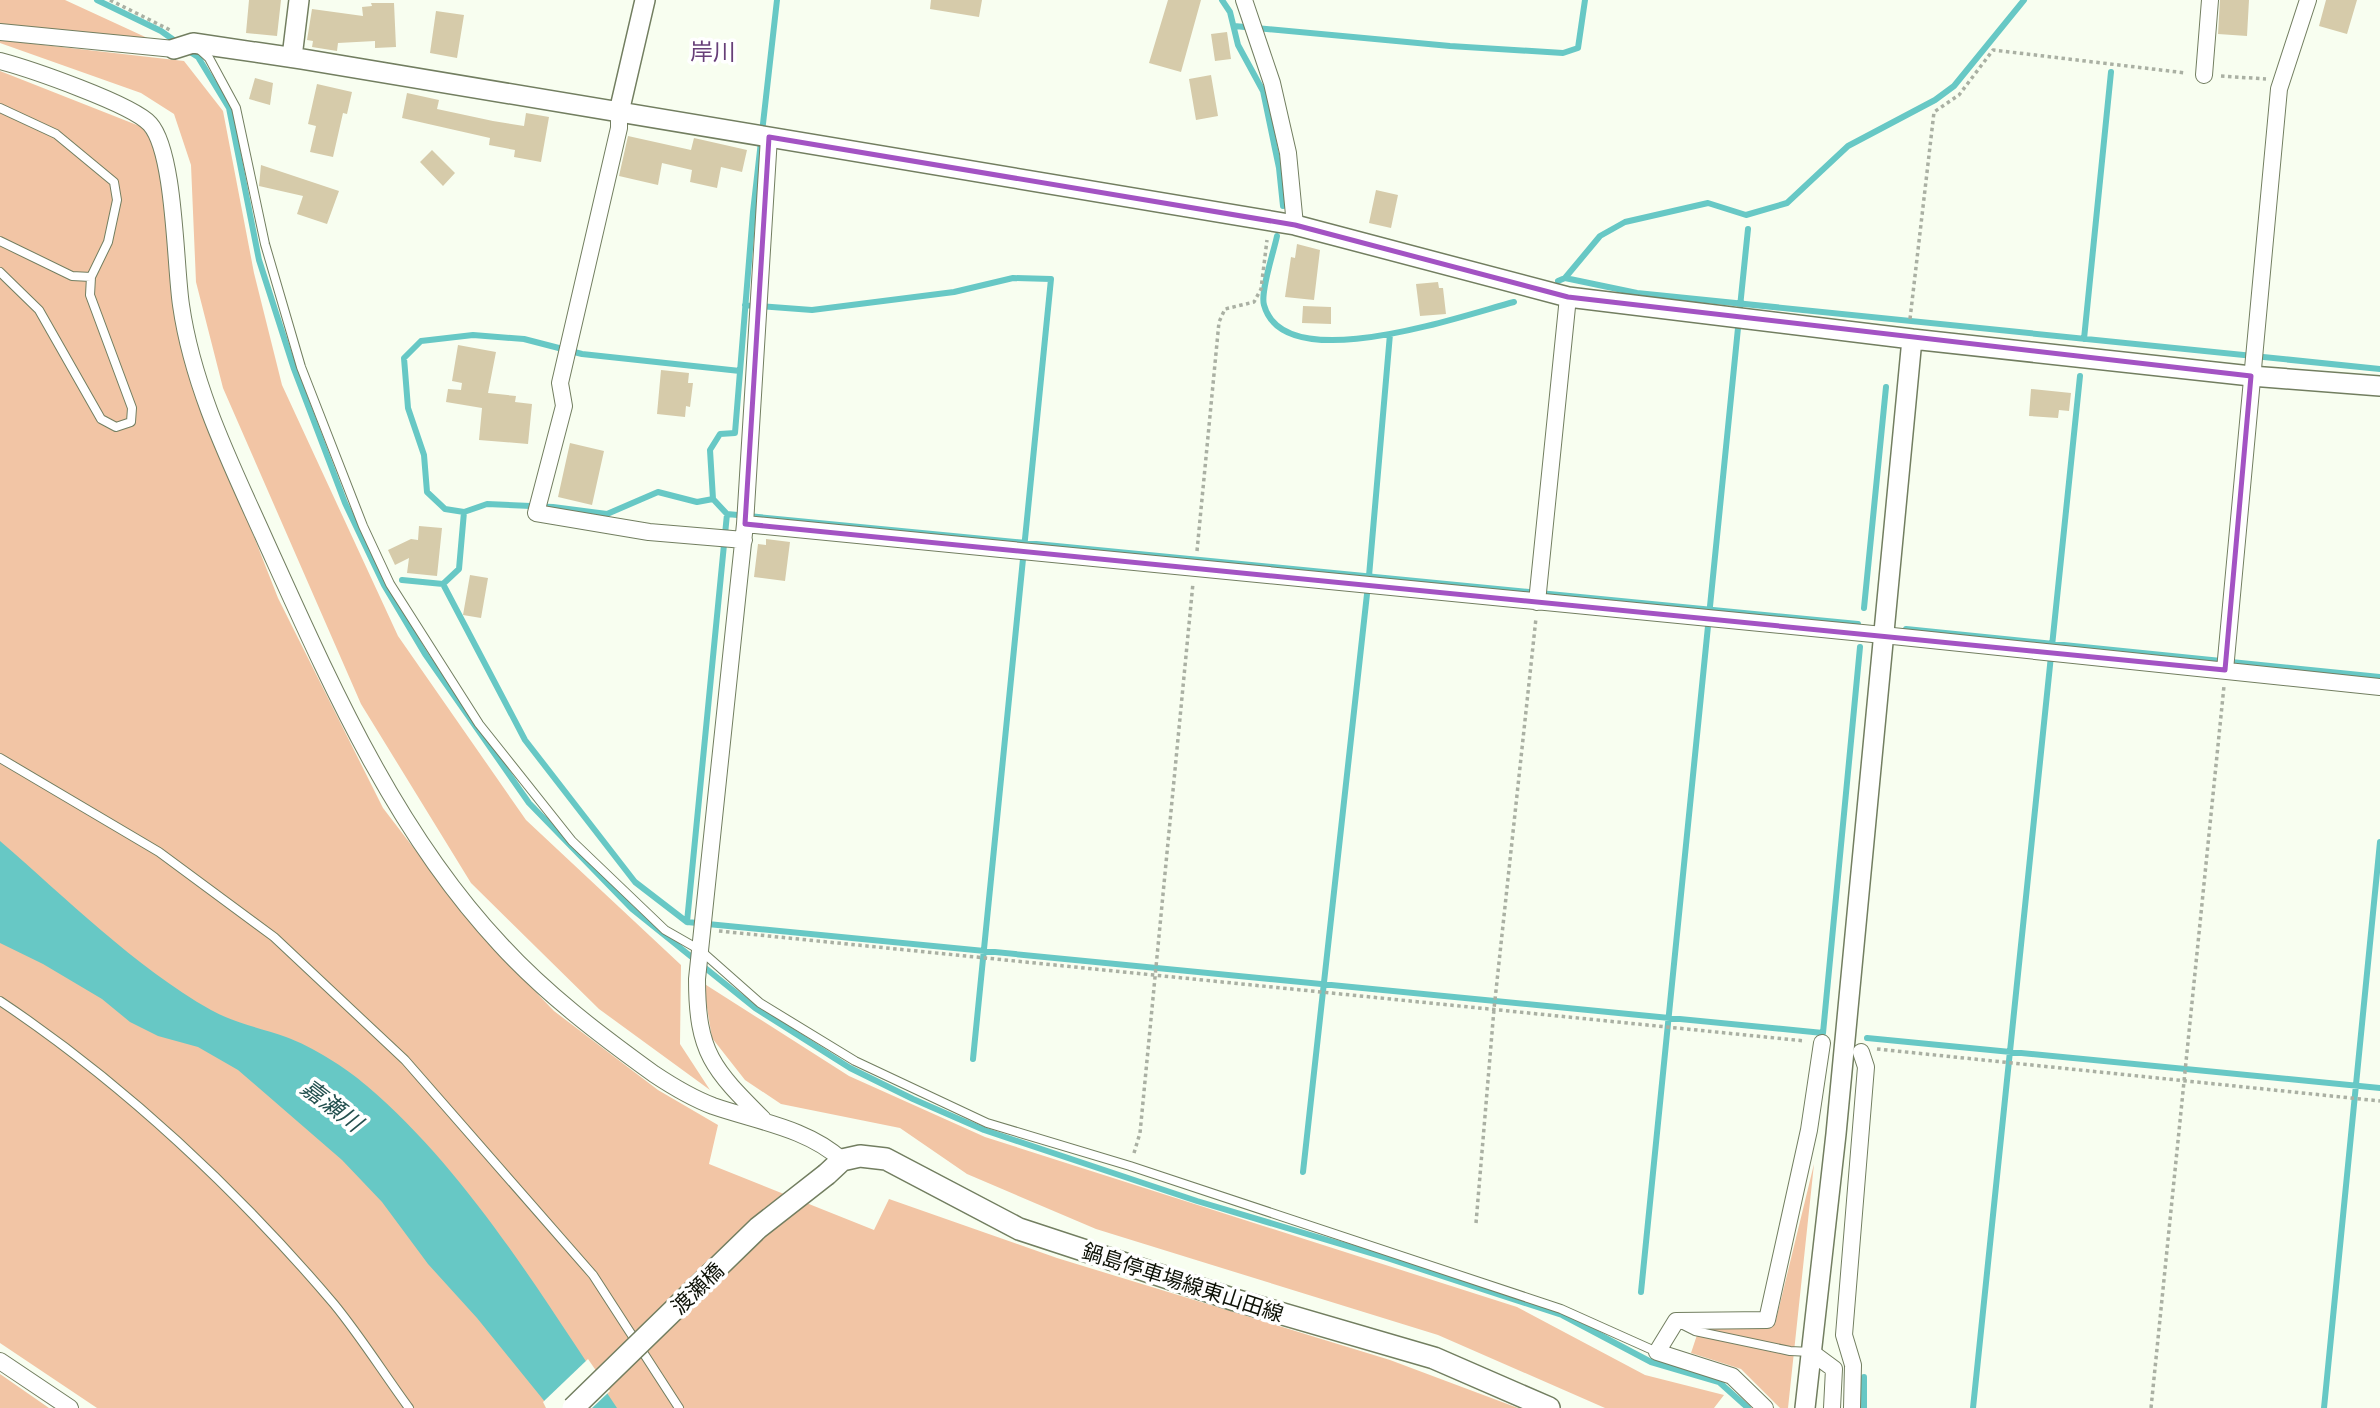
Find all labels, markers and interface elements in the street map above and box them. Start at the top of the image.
district label: 岸川 [690,36,736,67]
water label: 嘉瀬川 [295,1072,371,1140]
street label: 鍋島停車場線東山田線 [1079,1236,1287,1328]
street label: 渡瀬橋 [665,1256,729,1320]

